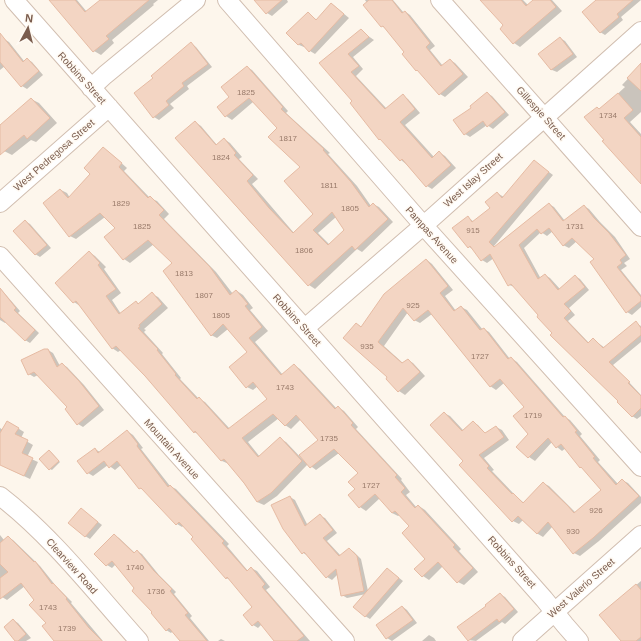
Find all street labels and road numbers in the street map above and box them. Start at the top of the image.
street label: Robbins Street [56,50,108,106]
street label: Gillespie Street [514,84,568,142]
street label: West Pedregosa Street [11,117,97,193]
street label: West Islay Street [441,151,505,209]
street label: Pampas Avenue [404,204,461,266]
street label: Robbins Street [271,292,323,348]
street label: Mountain Avenue [142,417,202,482]
street label: Robbins Street [486,534,538,590]
street label: Clearview Road [44,536,100,596]
street label: West Valerio Street [545,556,617,620]

